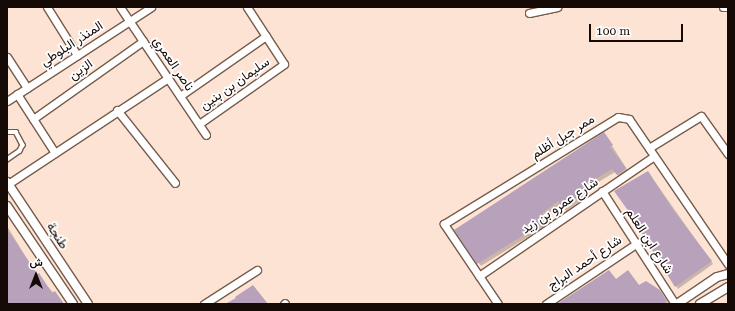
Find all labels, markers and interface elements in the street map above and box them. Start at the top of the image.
scale bar [591,16,685,42]
street label: المنذر البلوطي [38,18,106,70]
text: 100 m [596,24,630,38]
street label: ناصر العمري [149,34,197,94]
street label: سليمان بن بنين [197,54,273,114]
street label: الزين [66,56,96,84]
street label: ممر جبل أظلم [528,111,598,163]
street label: شارع عمرو بن زيد [519,175,601,237]
street label: شارع ابن العلم [622,205,676,277]
street label: طنجة [43,220,71,252]
street label: شارع أحمد البراج [545,233,625,293]
north arrow [16,255,56,295]
text: ش [29,256,43,269]

